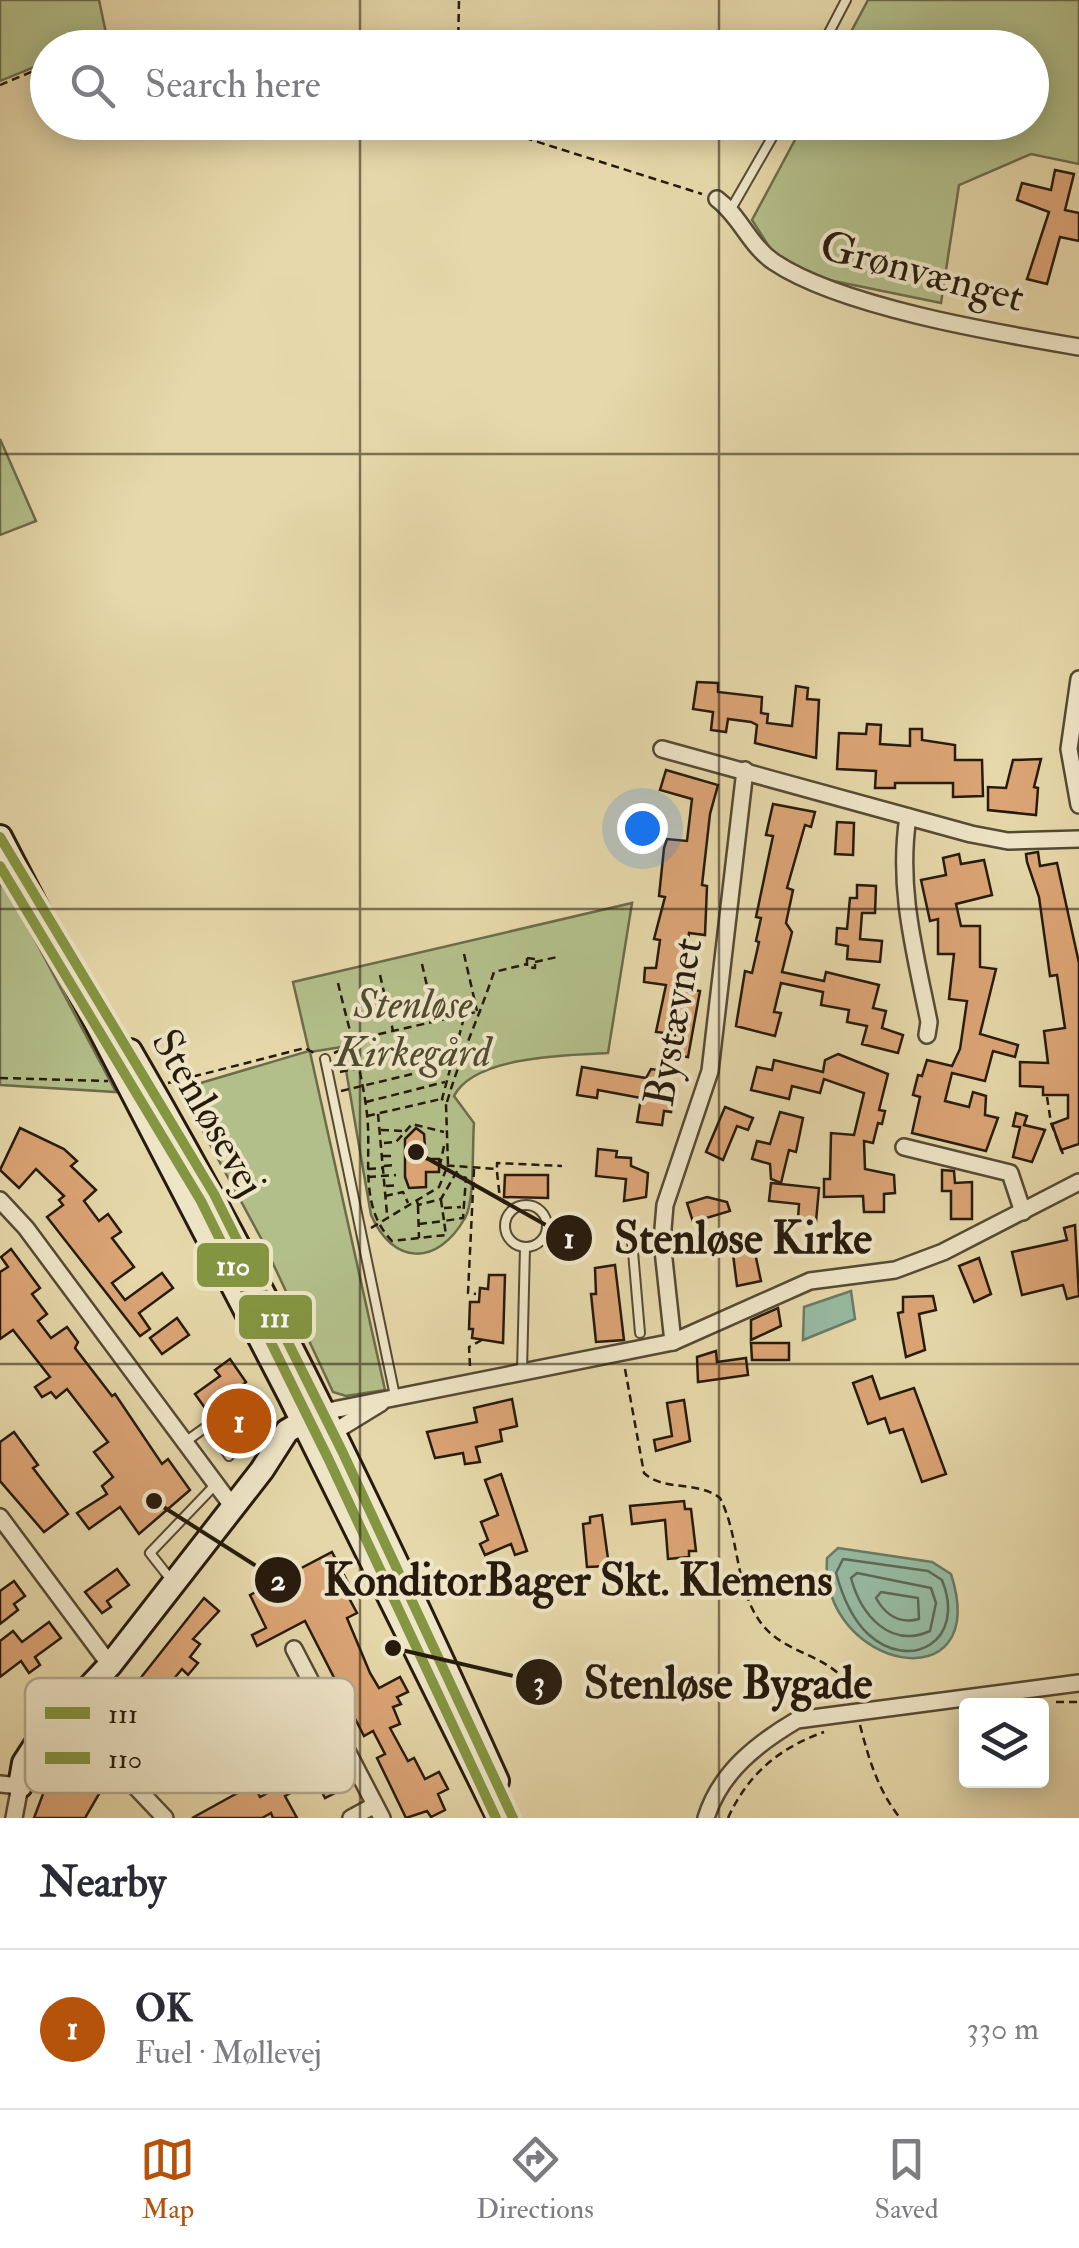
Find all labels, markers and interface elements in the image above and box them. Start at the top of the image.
search box [30,30,1049,140]
icon: search [65,58,120,113]
text: Search here [145,61,321,109]
street label: Grønvænget [814,220,1030,324]
your location [617,803,668,854]
street label: Bystævnet [634,934,714,1110]
park label: Stenløse Kirkegård [333,979,494,1079]
street label: Stenløsevej [139,1020,277,1206]
callout: Stenløse Kirke [544,1200,892,1275]
text: Stenløse Kirke [614,1211,872,1267]
text: 1 [564,1220,574,1257]
line badge: 110 [195,1241,271,1289]
text: 110 [216,1249,250,1284]
line badge: 111 [237,1293,314,1341]
text: 111 [260,1301,290,1336]
pin: 1 [206,1384,272,1458]
callout: KonditorBager Skt. Klemens [253,1542,853,1617]
text: KonditorBager Skt. Klemens [323,1553,833,1609]
text: 2 [270,1562,286,1599]
callout: Stenløse Bygade [514,1644,893,1719]
text: Stenløse Bygade [584,1656,872,1712]
text: 3 [533,1664,545,1701]
legend [25,1678,355,1793]
text: 111 [108,1697,138,1732]
map controls [959,1698,1049,1788]
button: layers [959,1698,1049,1788]
text: 110 [108,1742,142,1777]
text: Nearby [40,1857,166,1909]
text: OK [135,1985,192,2033]
text: 1 [67,2009,78,2049]
text: 330 m [966,2009,1039,2049]
text: Fuel · Møllevej [135,2033,322,2073]
tab: Map [140,2132,195,2227]
tab: Directions [476,2132,594,2227]
tab: Saved [875,2132,939,2227]

